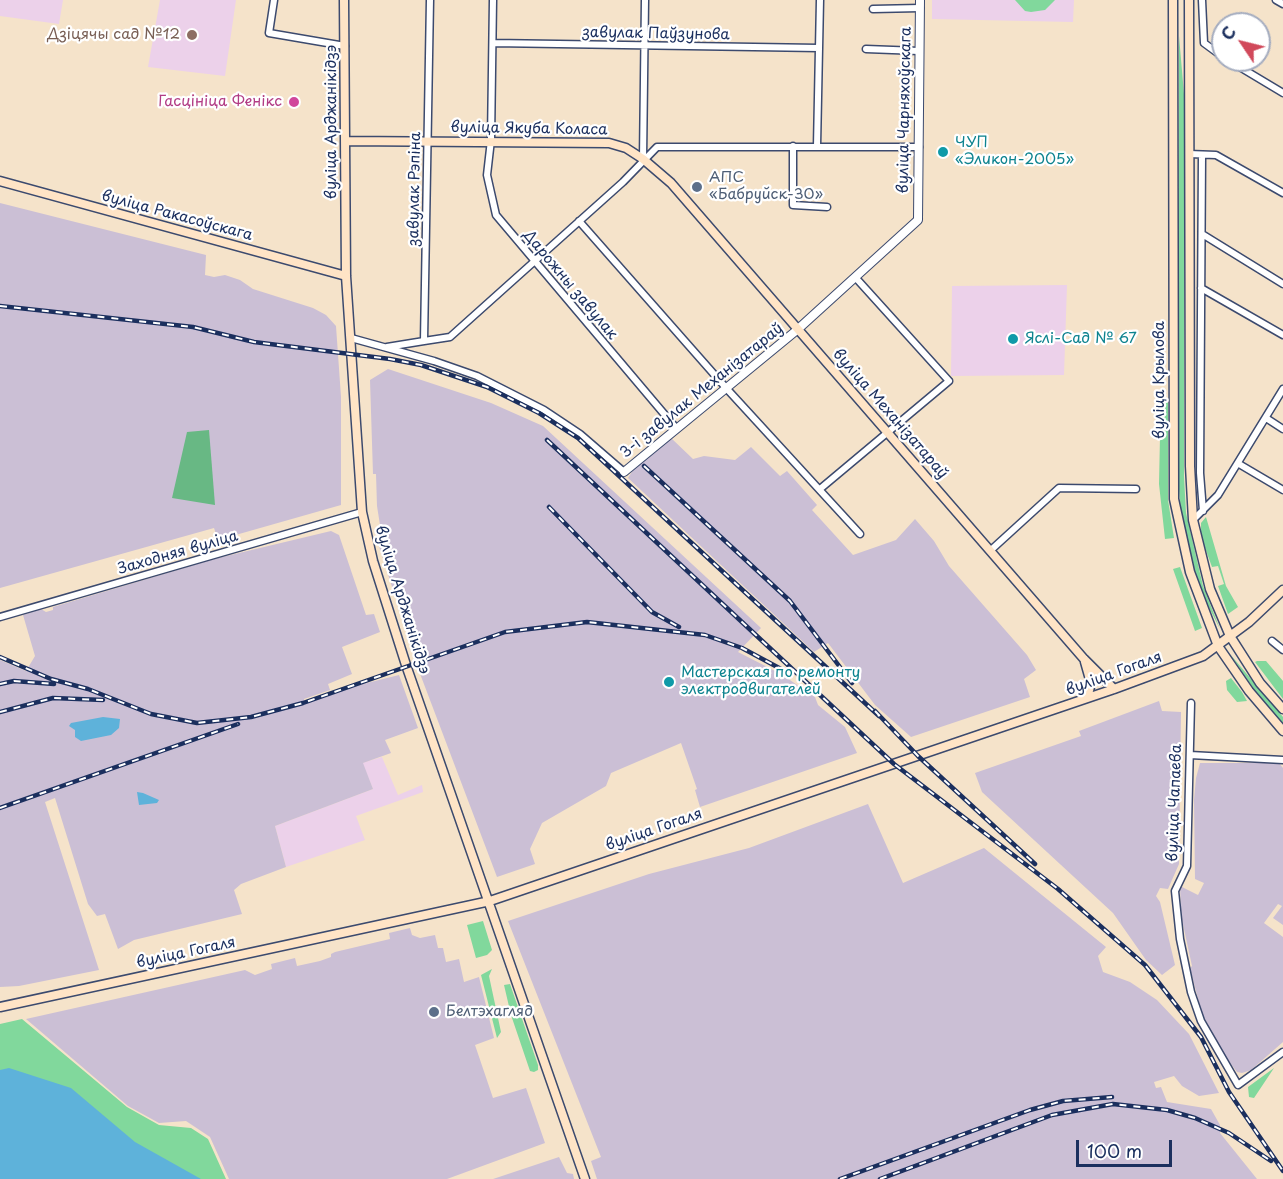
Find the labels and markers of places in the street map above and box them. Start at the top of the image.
place label: Дзіцячы сад №12 [47,26,180,44]
marker: Дзіцячы сад №12 [185,28,199,42]
place label: Гасцініца Фенікс [158,93,282,111]
marker: Гасцініца Фенікс [287,95,301,109]
place label: ЧУП «Эликон-2005» [955,134,1074,169]
marker: ЧУП «Эликон-2005» [936,145,950,159]
place label: АПС «Бабруйск-30» [709,169,823,204]
marker: АПС «Бабруйск-30» [690,180,704,194]
place label: Яслі-Сад № 67 [1025,330,1137,348]
marker: Яслі-Сад № 67 [1006,332,1020,346]
place label: Мастерская по ремонту электродвигателей [681,664,860,699]
marker: Мастерская по ремонту электродвигателей [662,675,676,689]
place label: Белтэхагляд [446,1003,533,1021]
marker: Белтэхагляд [427,1005,441,1019]

